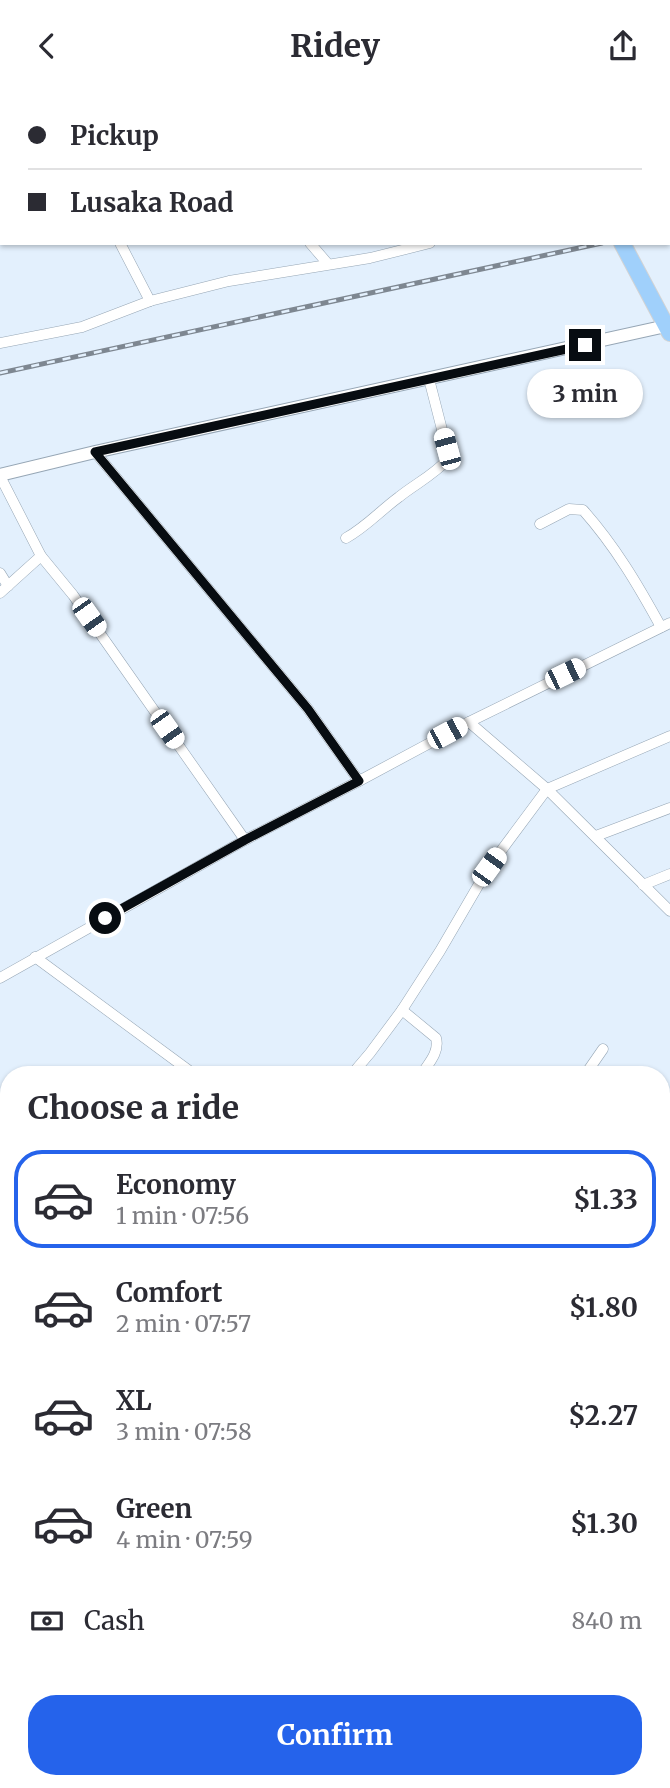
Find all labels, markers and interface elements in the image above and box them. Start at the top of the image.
text: Ridey [290,26,380,66]
icon: back [28,27,66,65]
icon: share [604,27,642,65]
text: Pickup [70,119,159,152]
text: Lusaka Road [70,186,234,219]
route end [569,329,601,361]
callout: 3 min [527,369,643,419]
text: 3 min [552,379,618,408]
car [432,426,463,472]
car [69,594,110,640]
car [542,655,589,693]
car [147,706,188,752]
car [424,714,471,752]
car [469,844,510,890]
route start [89,902,121,934]
text: Choose a ride [28,1088,239,1128]
icon: car [32,1168,95,1231]
text: Economy [116,1168,236,1201]
text: $1.33 [573,1183,638,1216]
text: 1 min · 07:56 [116,1201,249,1230]
icon: car [32,1276,95,1339]
text: Comfort [116,1276,222,1309]
text: $1.80 [569,1291,638,1324]
text: 2 min · 07:57 [116,1309,251,1338]
icon: car [32,1384,95,1447]
text: XL [116,1384,152,1417]
text: $2.27 [568,1399,638,1432]
text: 3 min · 07:58 [116,1417,252,1446]
icon: car [32,1492,95,1555]
text: Green [116,1492,192,1525]
text: $1.30 [570,1507,638,1540]
text: 4 min · 07:59 [116,1525,253,1554]
icon: cash [28,1602,66,1640]
text: Cash [84,1604,145,1637]
text: 840 m [571,1606,642,1635]
button: Confirm [28,1695,642,1775]

